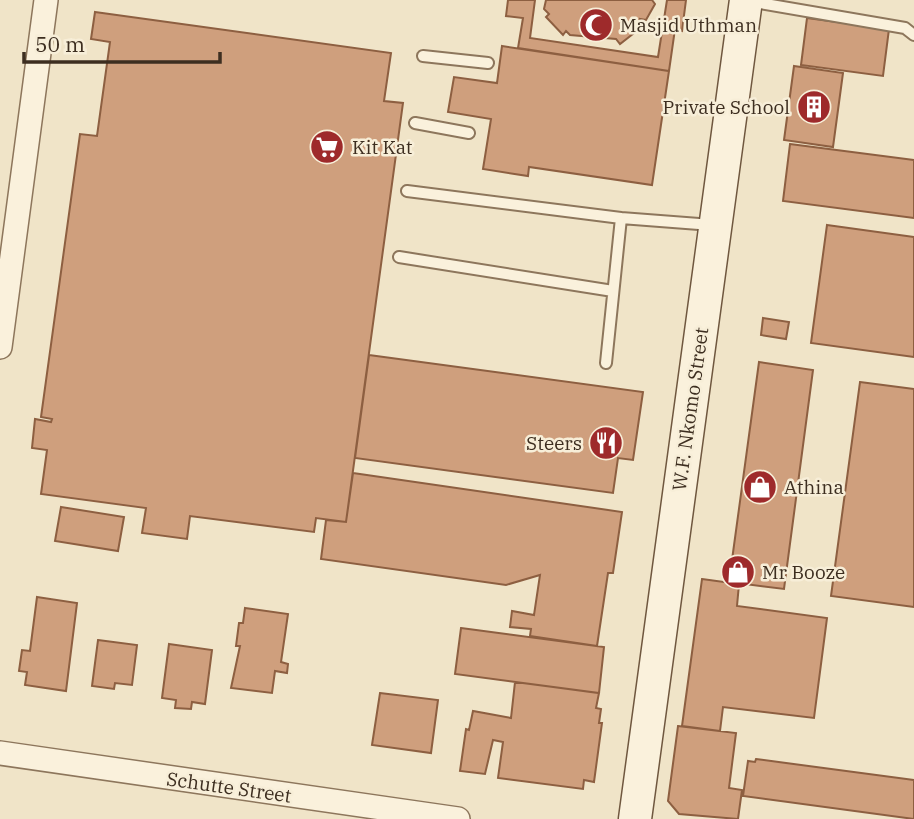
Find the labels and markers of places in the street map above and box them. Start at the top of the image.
mosque icon: Masjid Uthman [577,6,615,44]
place label: Masjid Uthman [620,13,757,37]
building icon: Private School [795,88,833,126]
place label: Private School [662,95,790,119]
supermarket icon: Kit Kat [308,128,346,166]
place label: Kit Kat [352,135,413,159]
restaurant icon: Steers [587,424,625,462]
place label: Steers [526,431,582,455]
shop icon: Athina [741,468,779,506]
place label: Athina [784,475,844,499]
shop icon: Mr Booze [719,553,757,591]
place label: Mr Booze [762,560,845,584]

